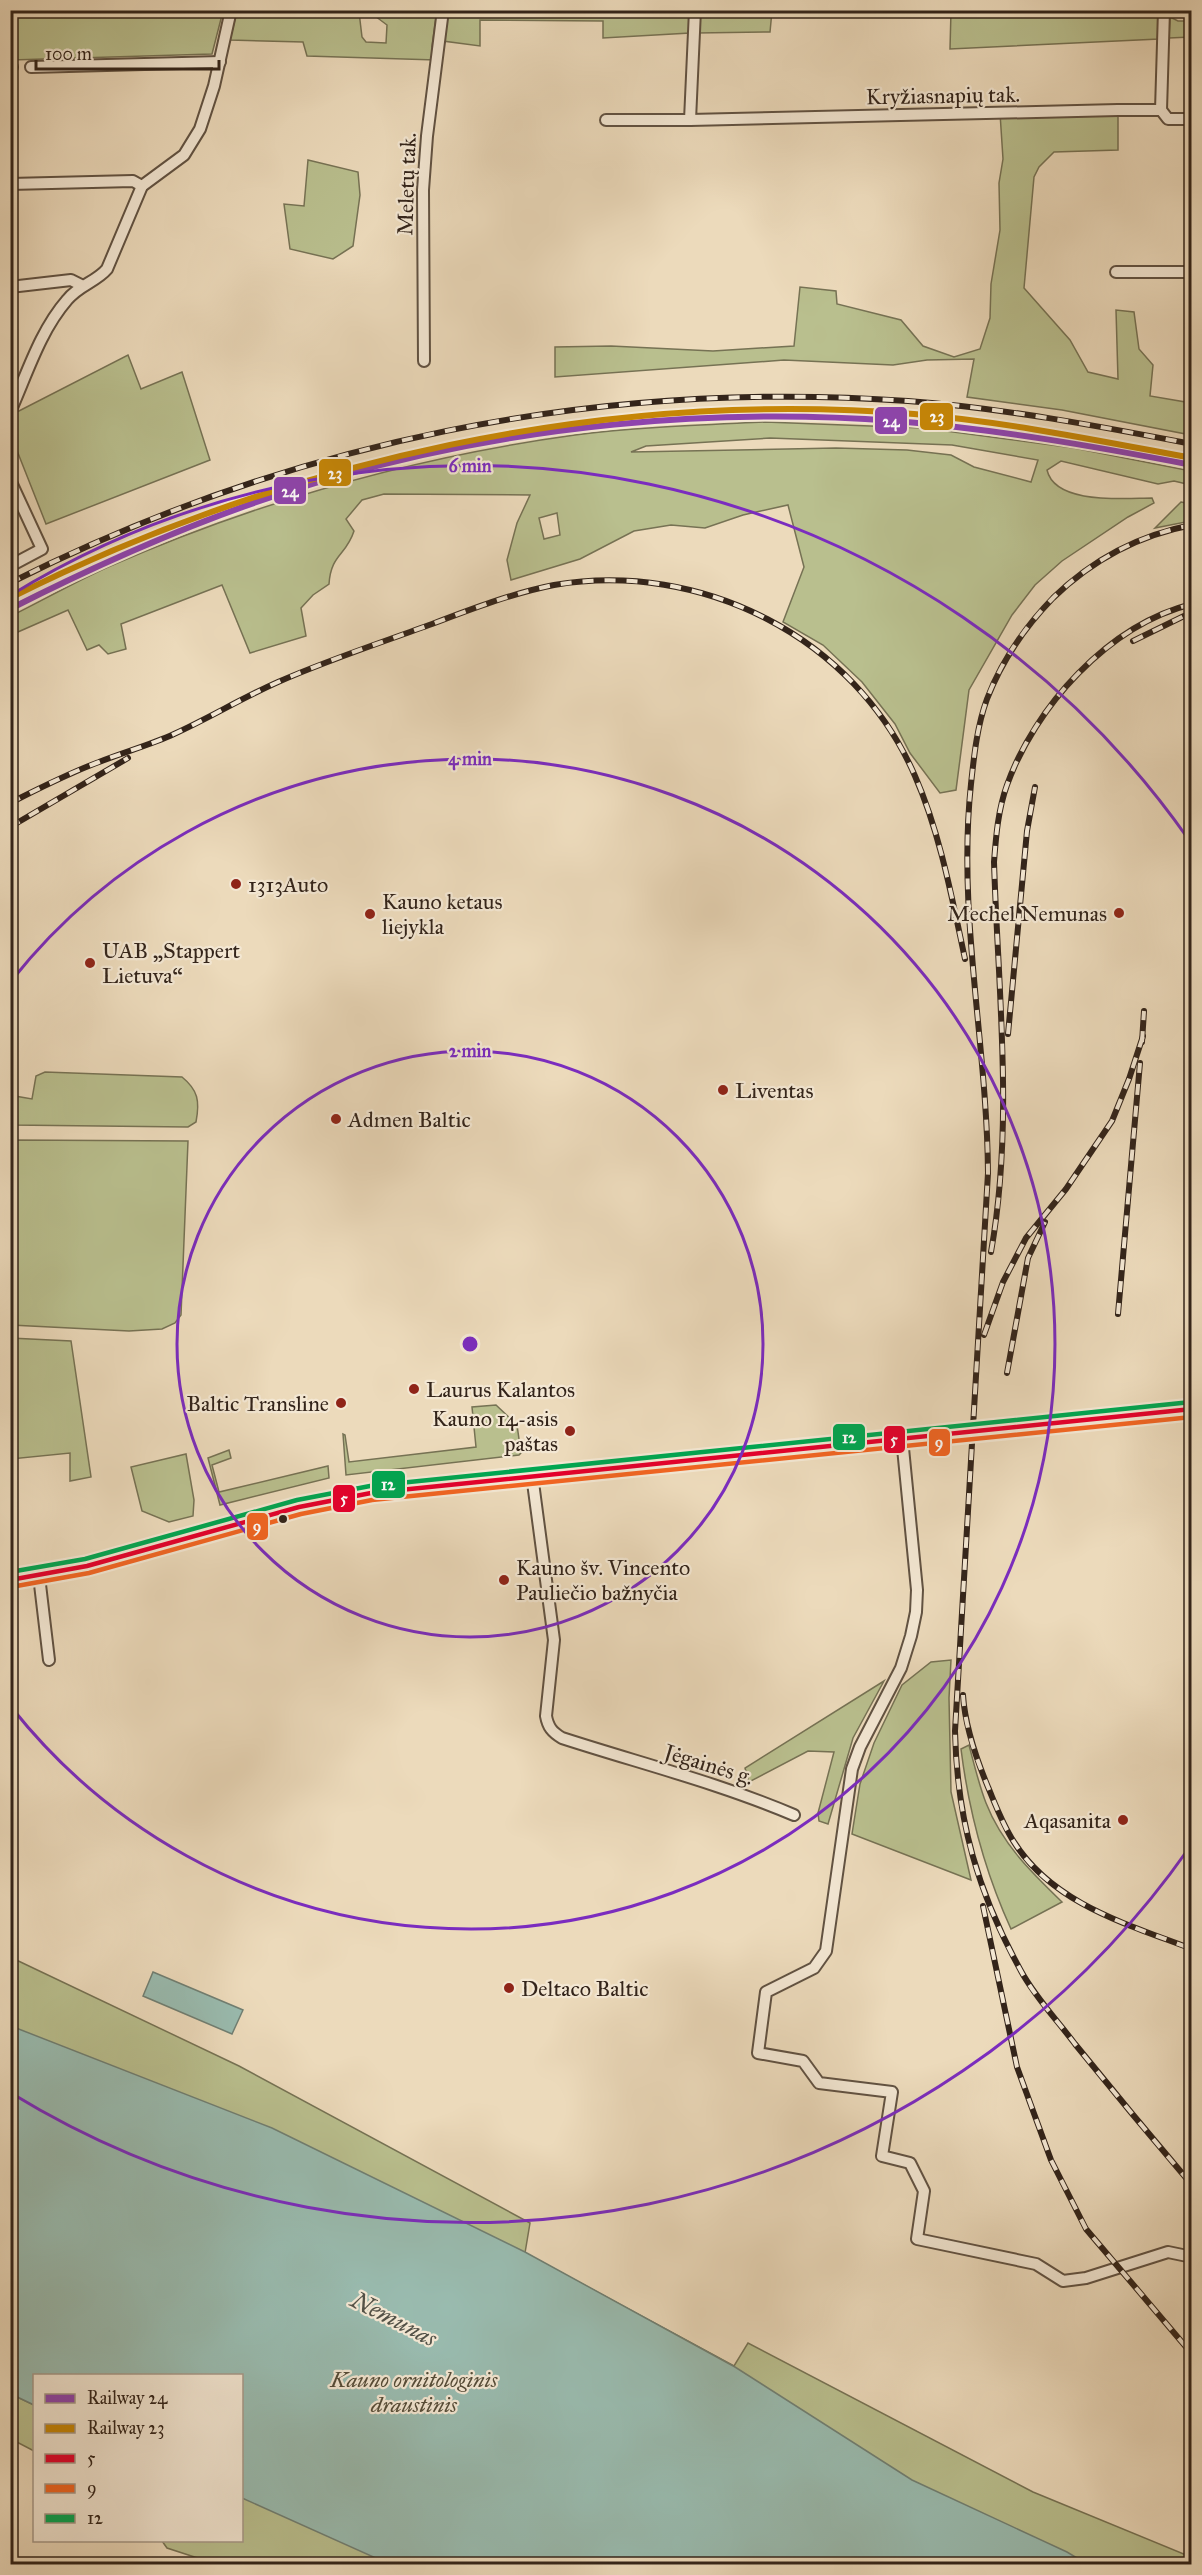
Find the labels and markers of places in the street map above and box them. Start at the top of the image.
place label: 1313Auto [248,871,328,898]
marker: 1313Auto [229,877,243,891]
place label: Kauno ketaus liejykla [382,888,503,940]
place label: Mechel Nemunas [947,900,1107,927]
marker: Mechel Nemunas [1112,906,1126,920]
marker: Kauno ketaus liejykla [363,907,377,921]
place label: UAB „Stappert Lietuva“ [102,937,240,989]
marker: UAB „Stappert Lietuva“ [83,956,97,970]
place label: Liventas [735,1077,813,1104]
marker: Liventas [716,1083,730,1097]
place label: Admen Baltic [347,1106,471,1133]
marker: Admen Baltic [329,1112,343,1126]
centre of rings [460,1334,480,1354]
place label: Laurus Kalantos [426,1376,575,1403]
marker: Laurus Kalantos [407,1382,421,1396]
place label: Baltic Transline [186,1390,329,1417]
marker: Baltic Transline [334,1396,348,1410]
place label: Kauno 14-asis paštas [432,1405,558,1457]
marker: Kauno 14-asis paštas [563,1424,577,1438]
unlabelled marker [277,1513,289,1525]
place label: Kauno šv. Vincento Pauliečio bažnyčia [516,1554,690,1606]
marker: Kauno šv. Vincento Pauliečio bažnyčia [497,1573,511,1587]
place label: Aqasanita [1023,1807,1112,1834]
marker: Aqasanita [1116,1813,1130,1827]
place label: Deltaco Baltic [521,1975,648,2002]
marker: Deltaco Baltic [502,1981,516,1995]

